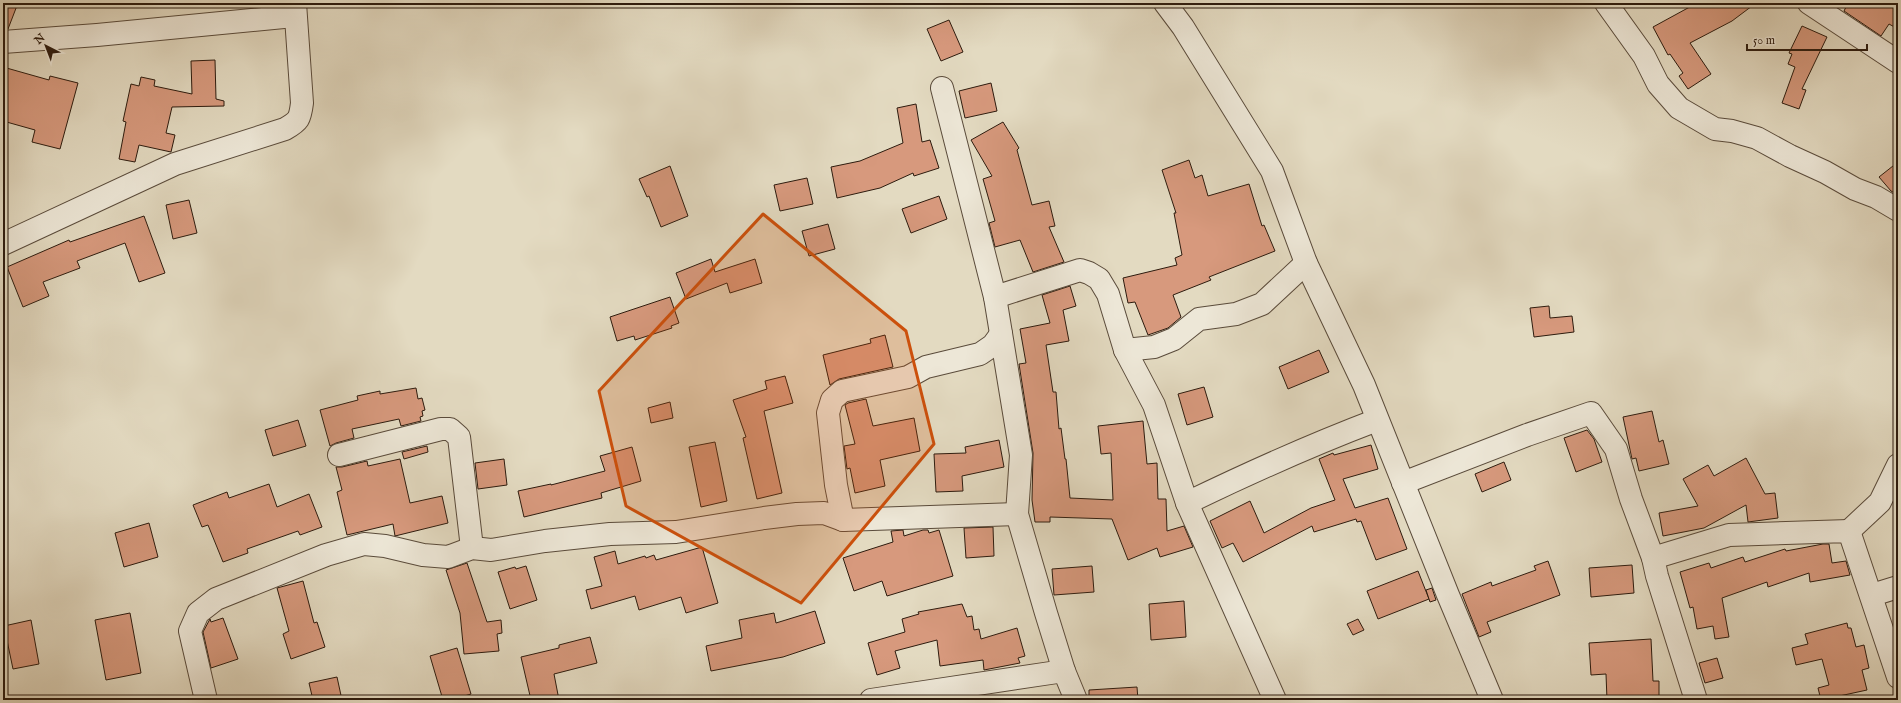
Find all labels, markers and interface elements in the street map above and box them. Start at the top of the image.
north arrow [26,26,66,66]
scale bar [1747,26,1867,52]
text: N [31,31,49,48]
text: 50 m [1753,33,1775,48]

